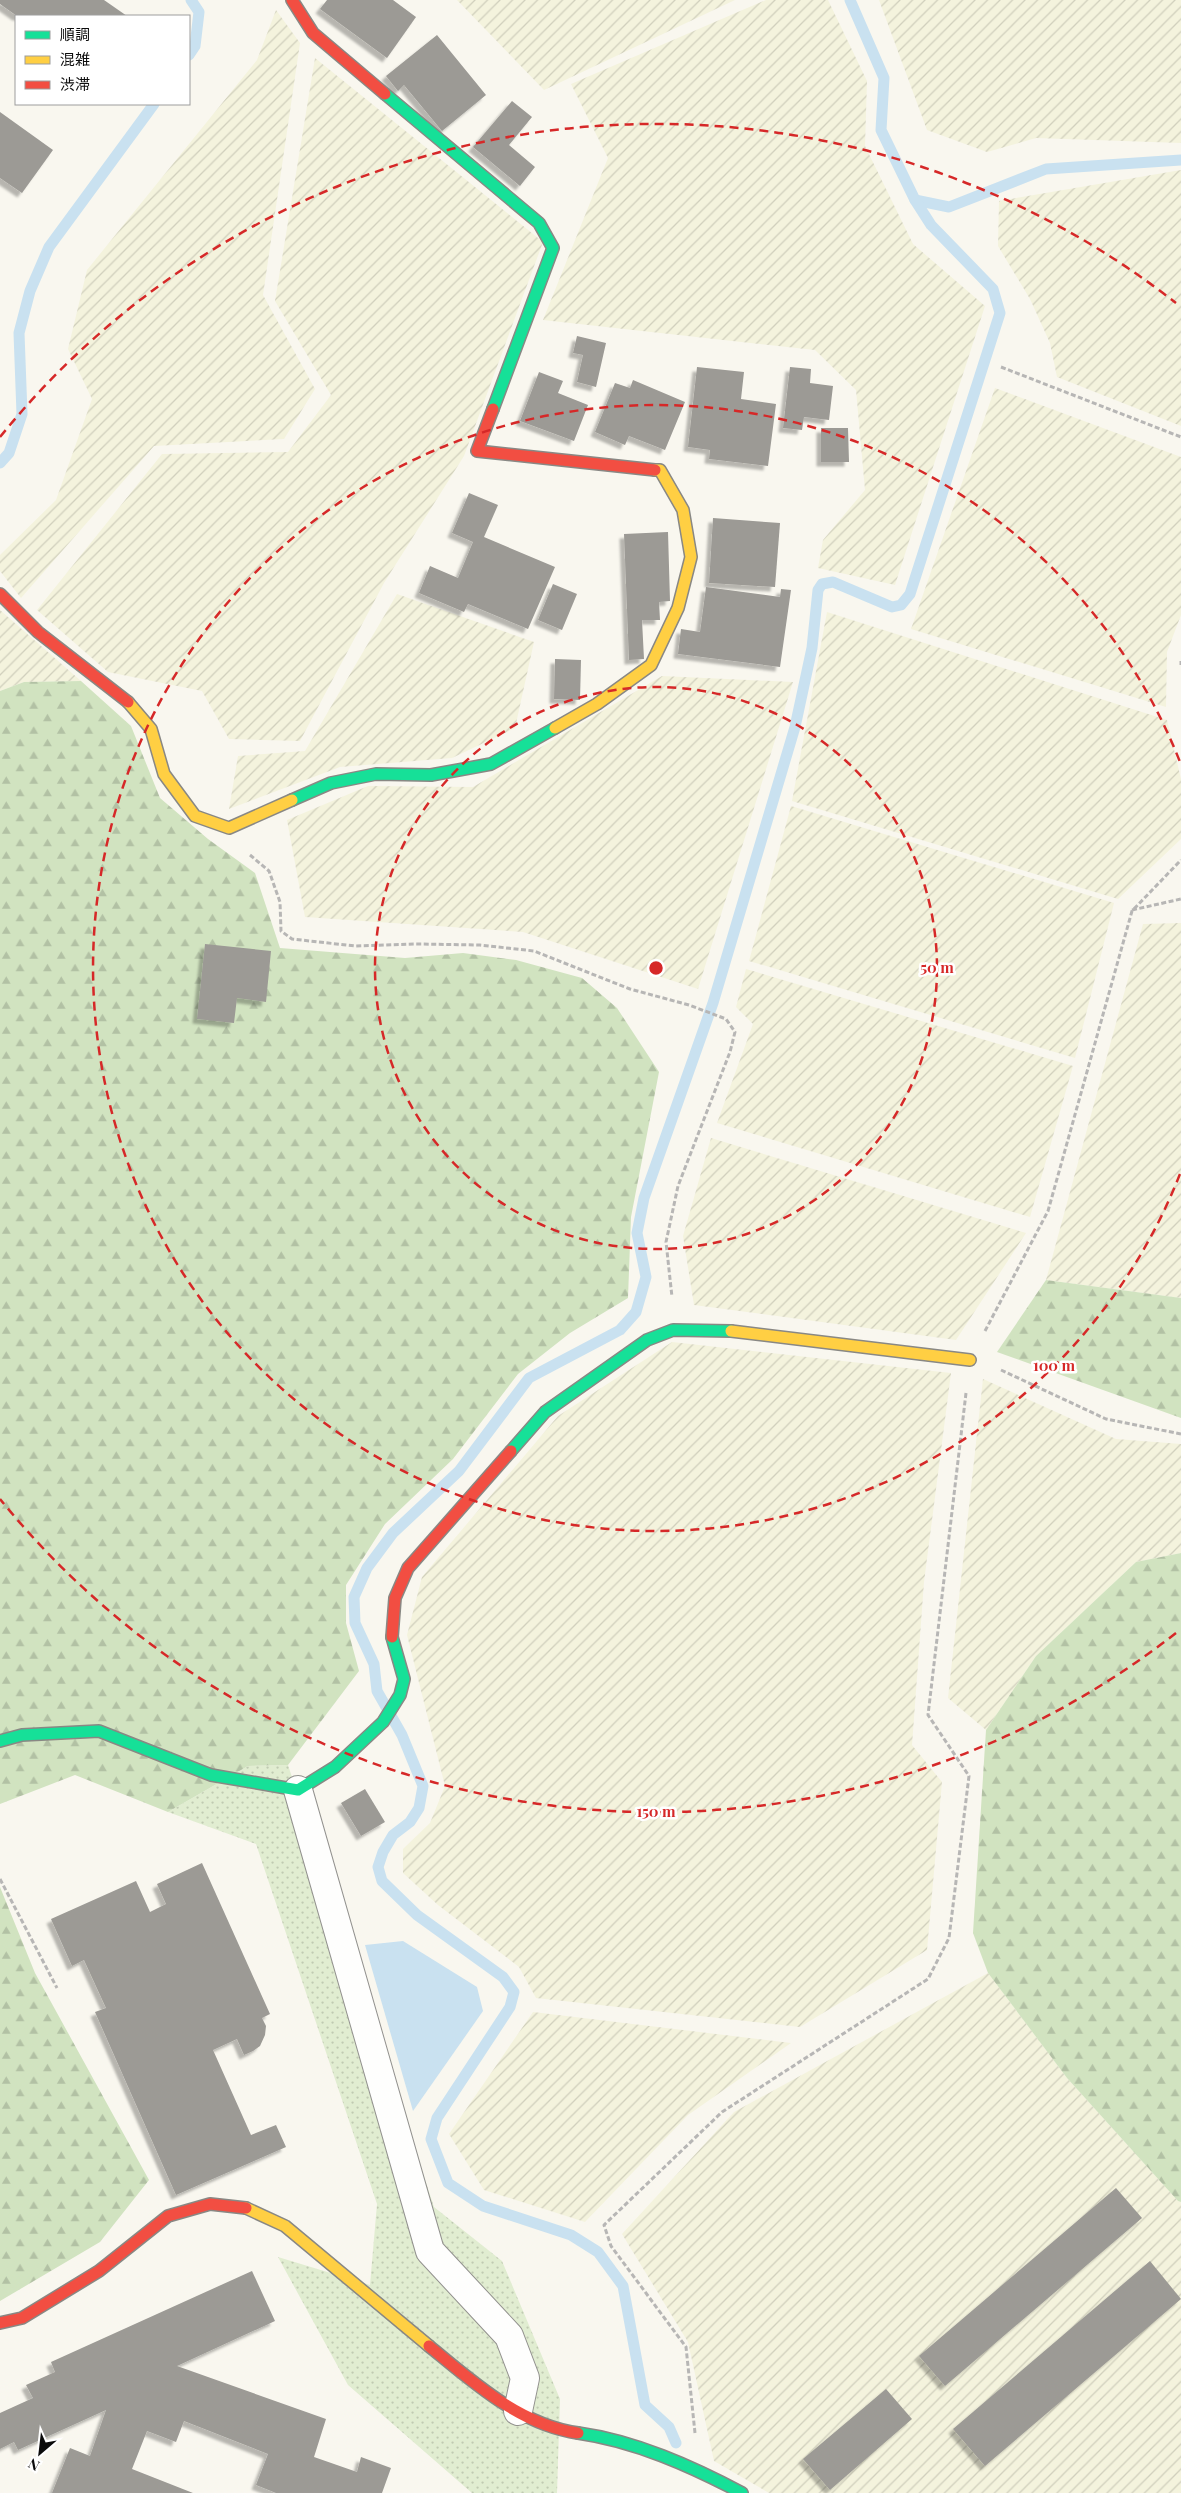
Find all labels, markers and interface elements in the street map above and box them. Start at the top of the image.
legend [15,15,190,105]
text: 順調 [60,24,90,44]
text: 混雑 [60,49,90,69]
text: 渋滞 [60,74,90,94]
text: 50 m [920,957,954,977]
centre of rings [647,959,665,977]
text: 100 m [1033,1355,1076,1375]
text: 150 m [636,1801,676,1821]
north arrow [15,2428,65,2478]
text: N [25,2454,43,2476]

